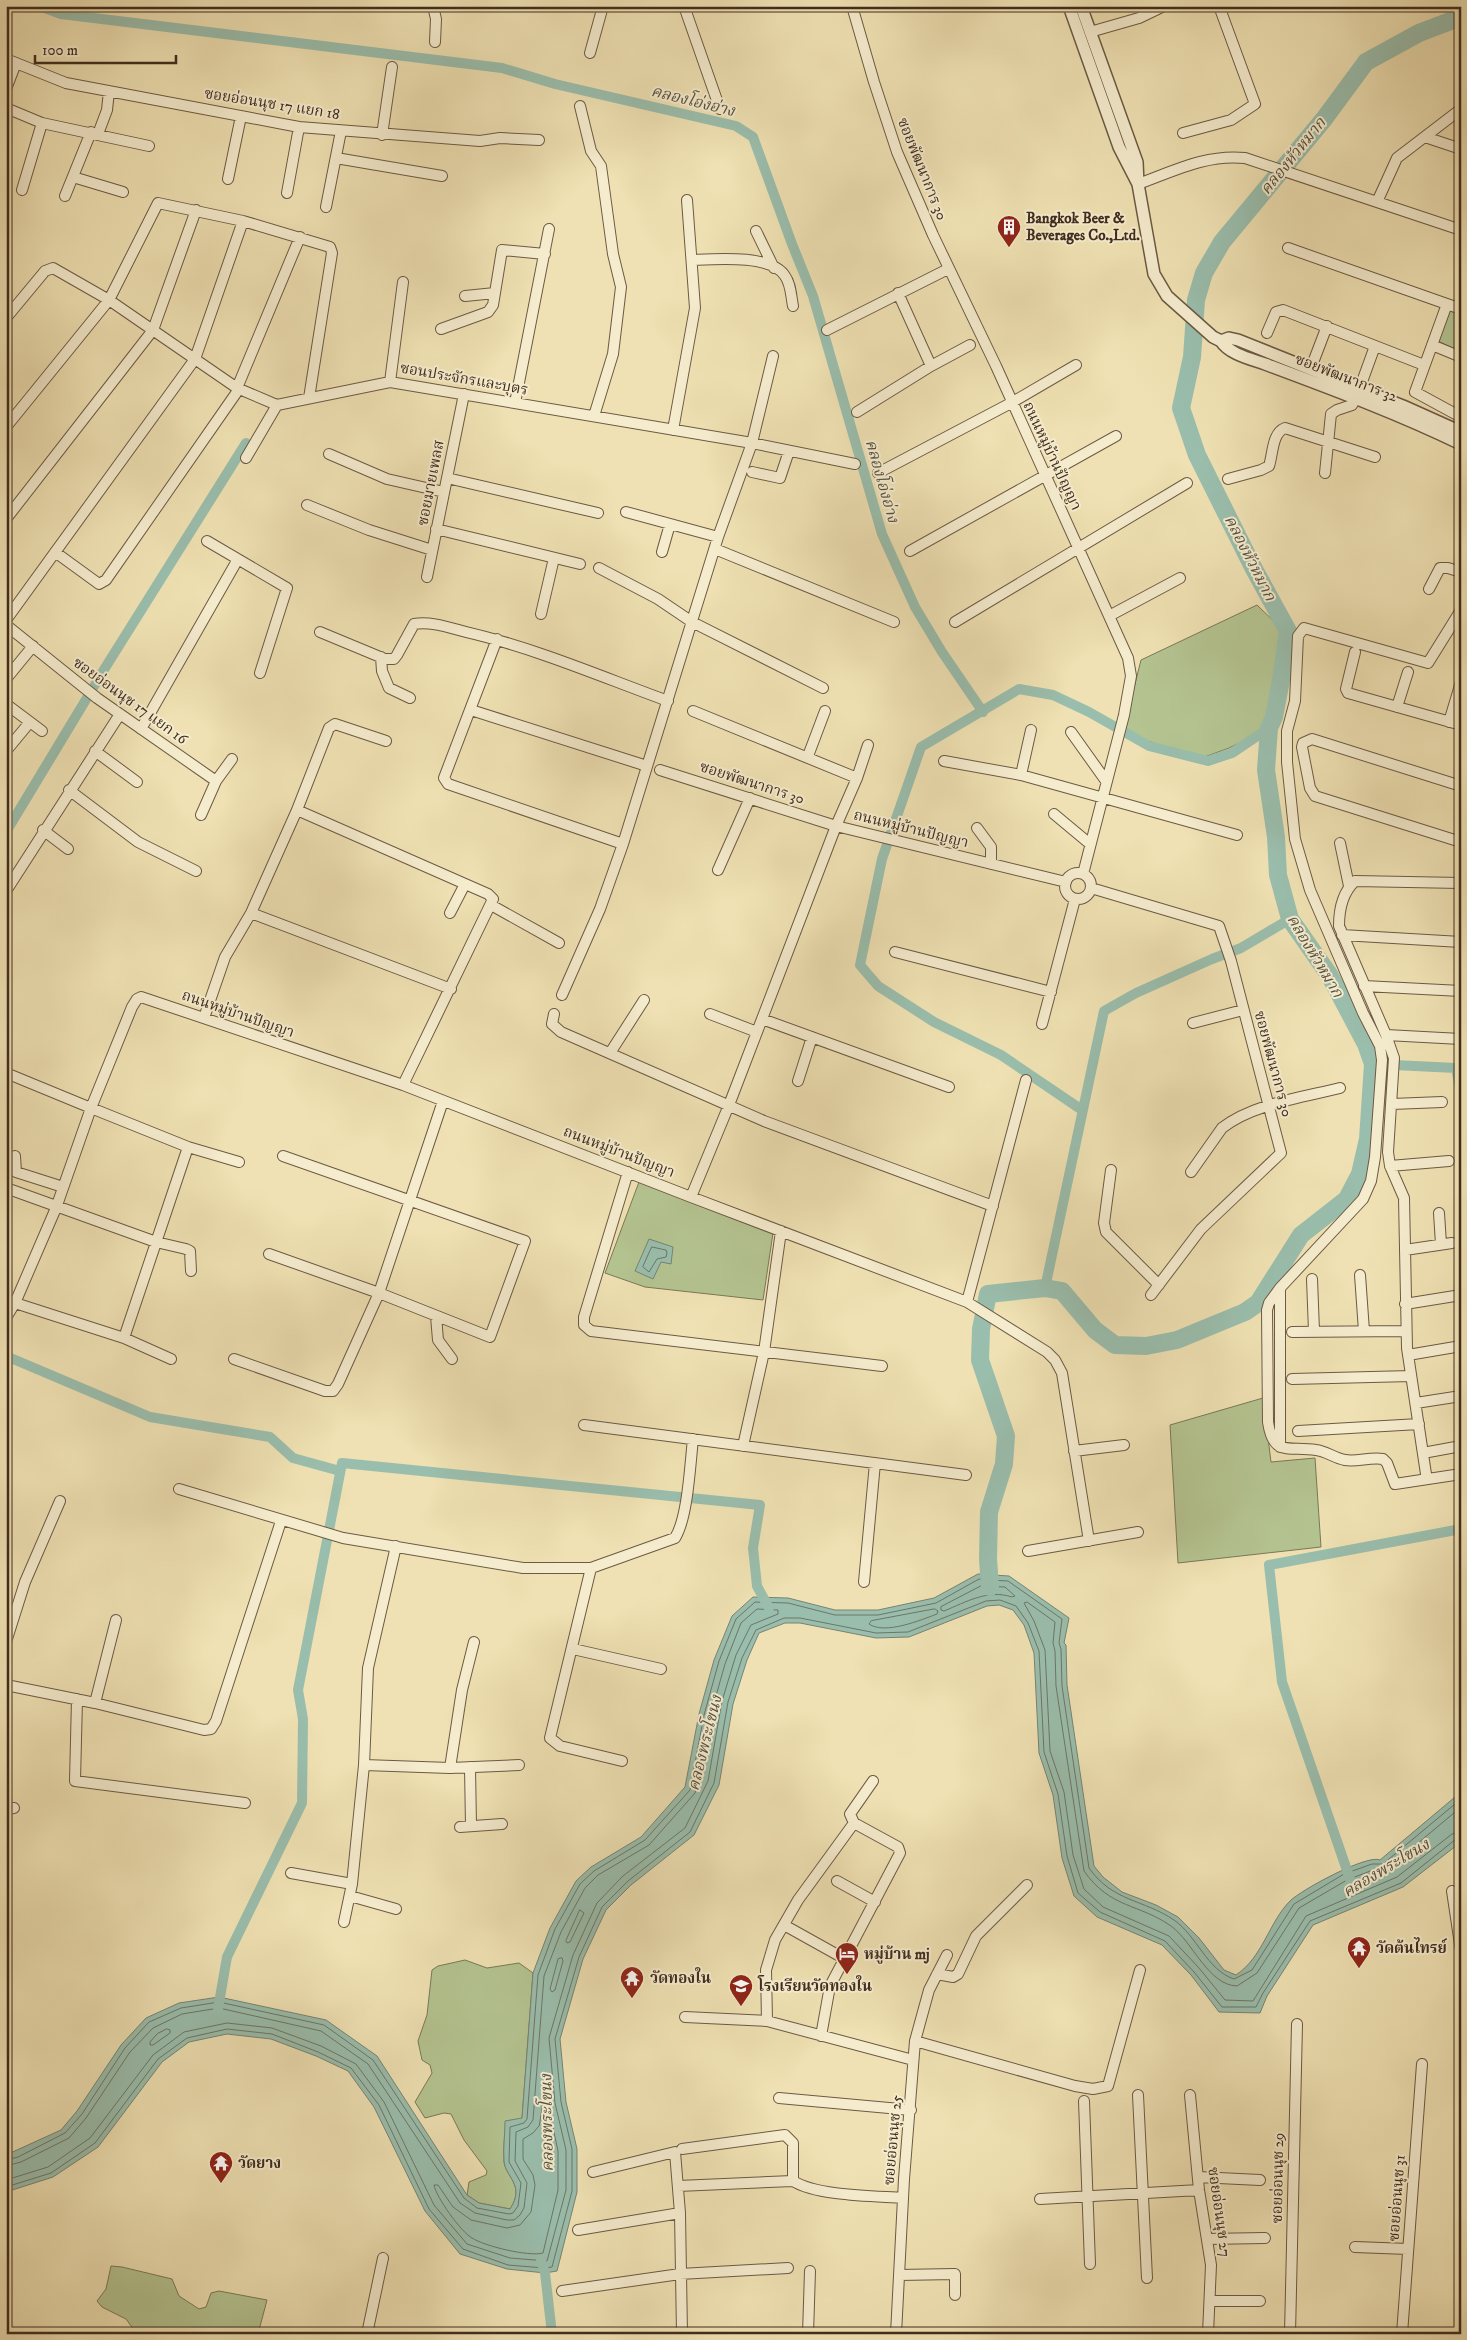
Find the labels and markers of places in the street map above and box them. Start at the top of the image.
place label: Bangkok Beer & Beverages Co.,Ltd. [1026,209,1140,245]
building icon: Bangkok Beer & Beverages Co.,Ltd. [996,214,1022,248]
temple icon: วัดต้นไทรย์ [1346,1935,1372,1969]
place label: วัดต้นไทรย์ [1376,1937,1448,1958]
hotel icon: หมู่บ้าน mj [834,1941,860,1975]
place label: หมู่บ้าน mj [864,1945,930,1964]
temple icon: วัดทองใน [619,1965,645,1999]
place label: วัดทองใน [650,1967,711,1988]
school or university icon: โรงเรียนวัดทองใน [728,1973,754,2007]
place label: โรงเรียนวัดทองใน [757,1975,872,1996]
temple icon: วัดยาง [208,2150,234,2184]
place label: วัดยาง [238,2154,281,2173]

